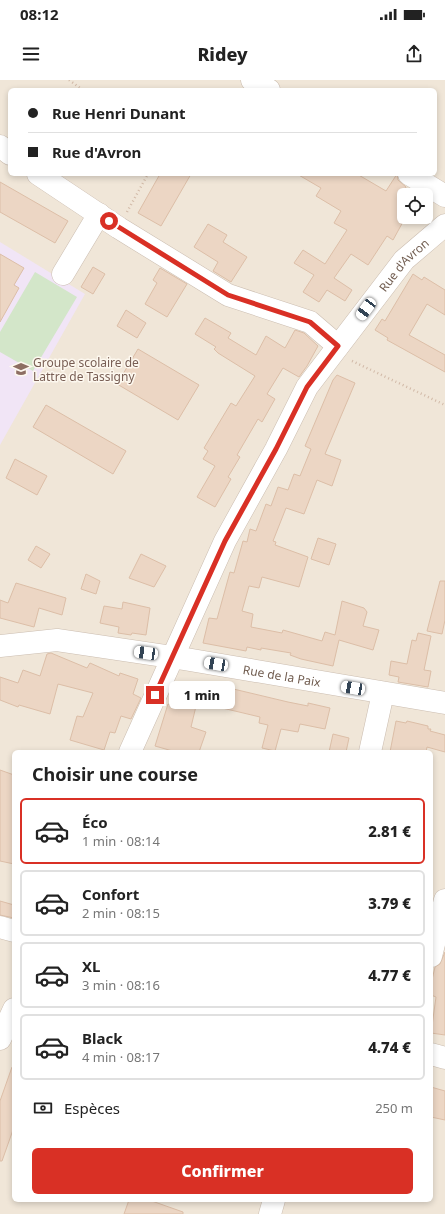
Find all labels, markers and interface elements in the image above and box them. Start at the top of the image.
text: 08:12 [20,4,59,24]
text: Ridey [197,42,248,66]
icon: menu [20,43,42,65]
icon: share [403,43,425,65]
text: Rue Henri Dunant [52,103,185,123]
text: Rue d'Avron [52,142,141,162]
map controls [397,188,433,224]
button: locate [397,188,433,224]
route start [100,212,118,230]
street label: Rue d'Avron [375,234,432,295]
car [354,296,378,322]
place label: Groupe scolaire de Lattre de Tassigny [33,354,139,385]
school or university icon: Groupe scolaire de Lattre de Tassigny [12,360,30,378]
car [133,645,159,661]
car [203,656,229,672]
street label: Rue de la Paix [242,660,323,690]
car [340,680,366,696]
callout: 1 min [169,681,235,709]
route end [146,686,164,704]
text: 1 min [184,686,220,704]
text: Choisir une course [32,762,198,786]
text: Éco [82,812,108,832]
icon: car [34,813,70,849]
text: 2.81 € [368,821,411,841]
text: 1 min · 08:14 [82,832,160,850]
text: Confort [82,884,139,904]
icon: car [34,885,70,921]
text: 3.79 € [368,893,411,913]
text: 2 min · 08:15 [82,904,160,922]
text: XL [82,956,100,976]
icon: car [34,957,70,993]
text: 4.77 € [368,965,411,985]
text: 3 min · 08:16 [82,976,160,994]
text: Black [82,1028,122,1048]
icon: car [34,1029,70,1065]
text: 4.74 € [368,1037,411,1057]
text: 4 min · 08:17 [82,1048,160,1066]
icon: cash [32,1097,54,1119]
text: Espèces [64,1098,120,1118]
text: 250 m [375,1099,413,1117]
button: Confirmer [32,1148,413,1194]

